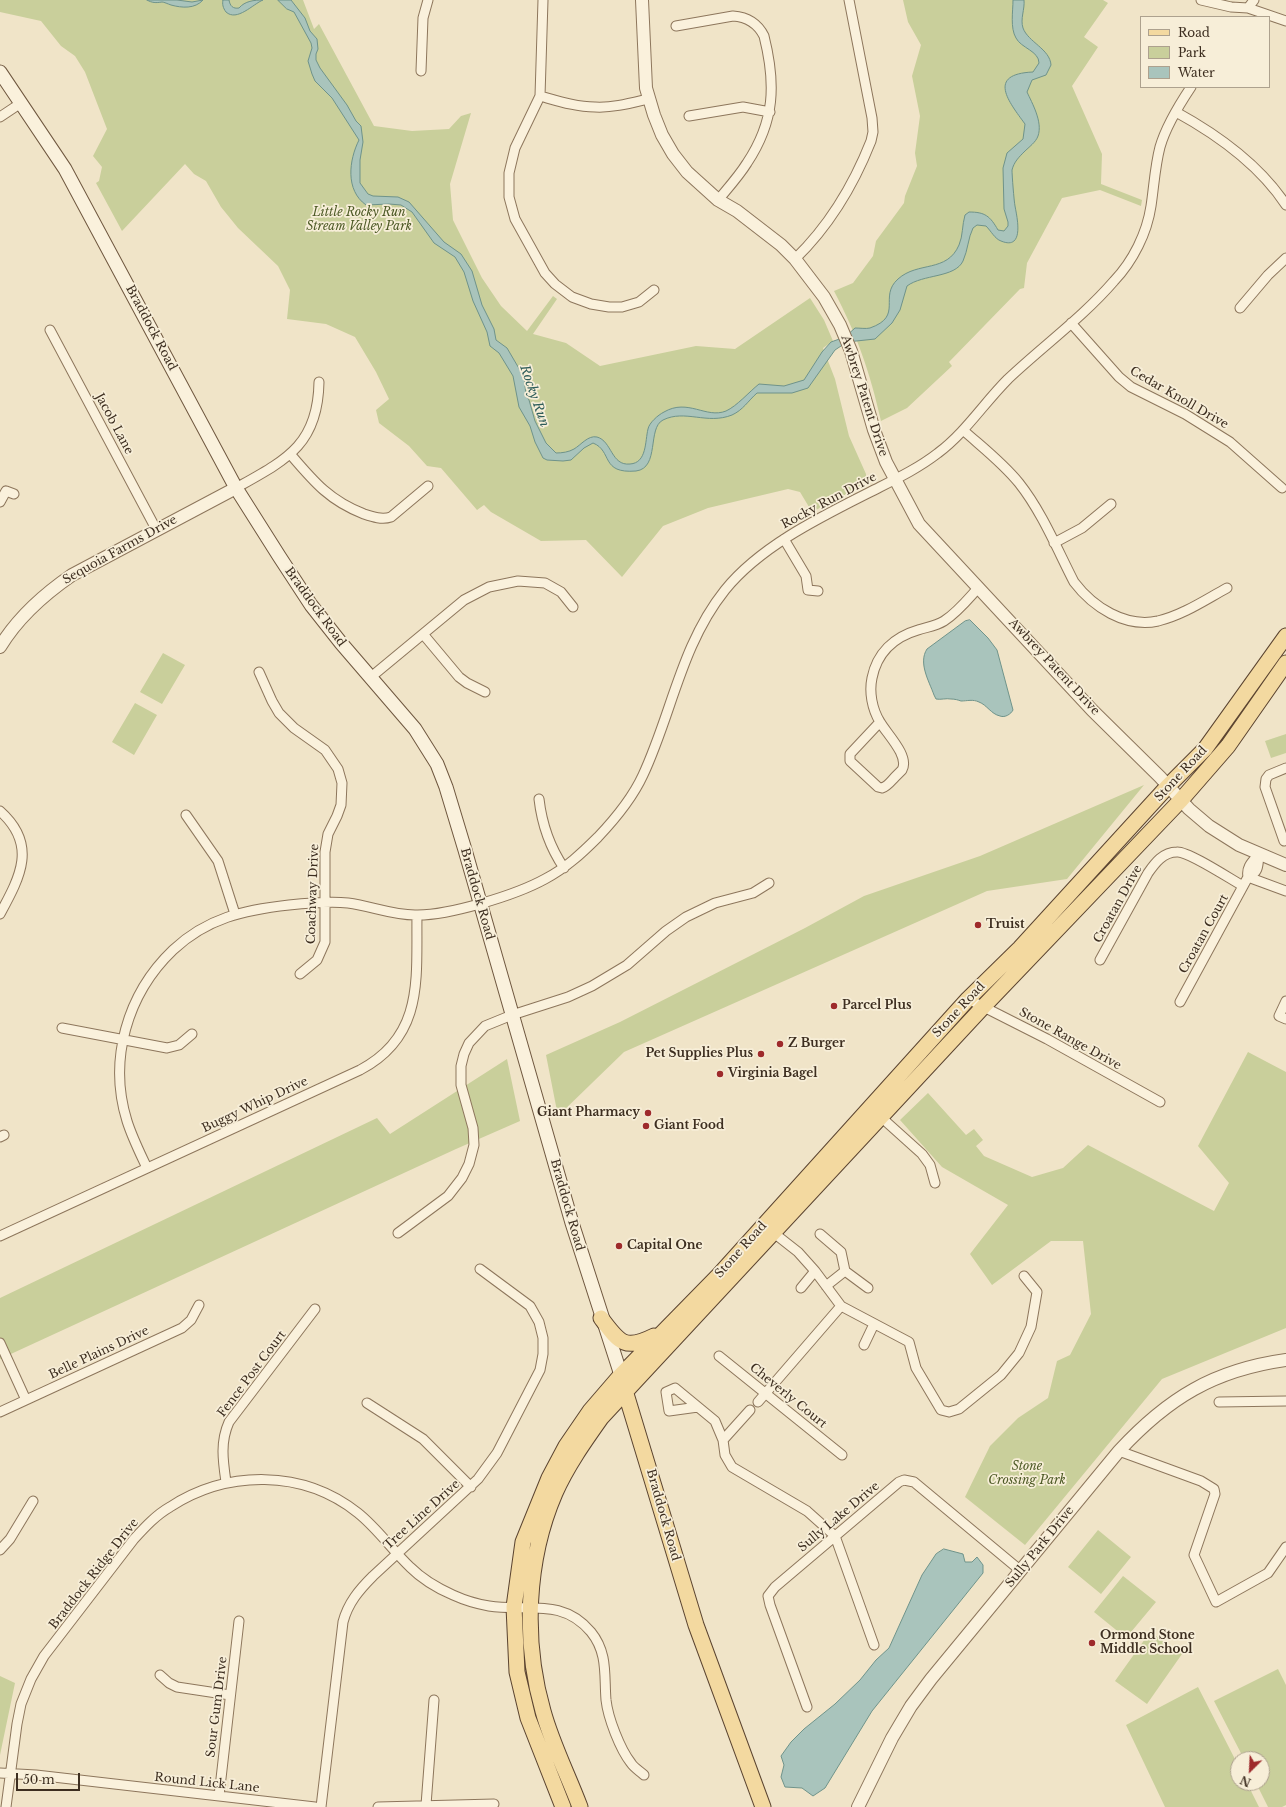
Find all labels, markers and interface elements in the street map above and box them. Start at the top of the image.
legend [1140,16,1270,88]
text: Road [1178,25,1210,40]
text: Park [1178,45,1206,60]
text: Water [1178,65,1215,80]
park label: Little Rocky Run Stream Valley Park [306,206,412,234]
street label: Braddock Road [122,283,180,373]
street label: Awbrey Patent Drive [838,333,890,459]
water label: Rocky Run [516,363,552,429]
street label: Cedar Knoll Drive [1127,364,1231,432]
street label: Jacob Lane [92,391,136,457]
street label: Rocky Run Drive [779,470,879,532]
street label: Sequoia Farms Drive [60,513,180,587]
street label: Braddock Road [281,564,349,650]
street label: Awbrey Patent Drive [1005,616,1103,718]
street label: Stone Road [1152,743,1210,805]
street label: Coachway Drive [304,844,322,944]
street label: Braddock Road [457,846,497,942]
street label: Croatan Drive [1091,863,1145,945]
street label: Croatan Court [1176,892,1232,976]
place label: Truist [986,918,1025,932]
marker: Truist [973,920,983,930]
street label: Stone Road [930,979,988,1041]
place label: Parcel Plus [842,999,911,1013]
marker: Parcel Plus [829,1001,839,1011]
street label: Stone Range Drive [1016,1005,1124,1073]
place label: Z Burger [788,1037,845,1051]
marker: Z Burger [775,1039,785,1049]
place label: Pet Supplies Plus [645,1047,753,1061]
marker: Pet Supplies Plus [756,1049,766,1059]
place label: Virginia Bagel [728,1067,818,1081]
marker: Virginia Bagel [715,1069,725,1079]
street label: Buggy Whip Drive [200,1074,310,1136]
place label: Giant Pharmacy [537,1106,640,1120]
marker: Giant Pharmacy [643,1108,653,1118]
place label: Giant Food [654,1119,724,1133]
marker: Giant Food [641,1121,651,1131]
street label: Braddock Road [547,1157,587,1253]
street label: Stone Road [712,1219,770,1281]
place label: Capital One [627,1239,702,1253]
marker: Capital One [614,1241,624,1251]
street label: Belle Plains Drive [47,1324,151,1382]
street label: Fence Post Court [215,1328,289,1420]
street label: Cheverly Court [747,1361,829,1431]
park label: Stone Crossing Park [988,1460,1066,1488]
street label: Braddock Road [643,1467,683,1563]
street label: Tree Line Drive [381,1477,463,1553]
street label: Sully Lake Drive [795,1479,883,1555]
street label: Sully Park Drive [1003,1504,1077,1590]
street label: Braddock Ridge Drive [46,1516,142,1632]
place label: Ormond Stone Middle School [1100,1629,1195,1657]
marker: Ormond Stone Middle School [1087,1638,1097,1648]
street label: Sour Gum Drive [204,1656,230,1758]
north arrow [1230,1751,1270,1791]
scale bar [18,1765,82,1791]
street label: Round Lick Lane [154,1770,260,1796]
text: 50 m [23,1772,55,1787]
text: N [1238,1773,1253,1790]

